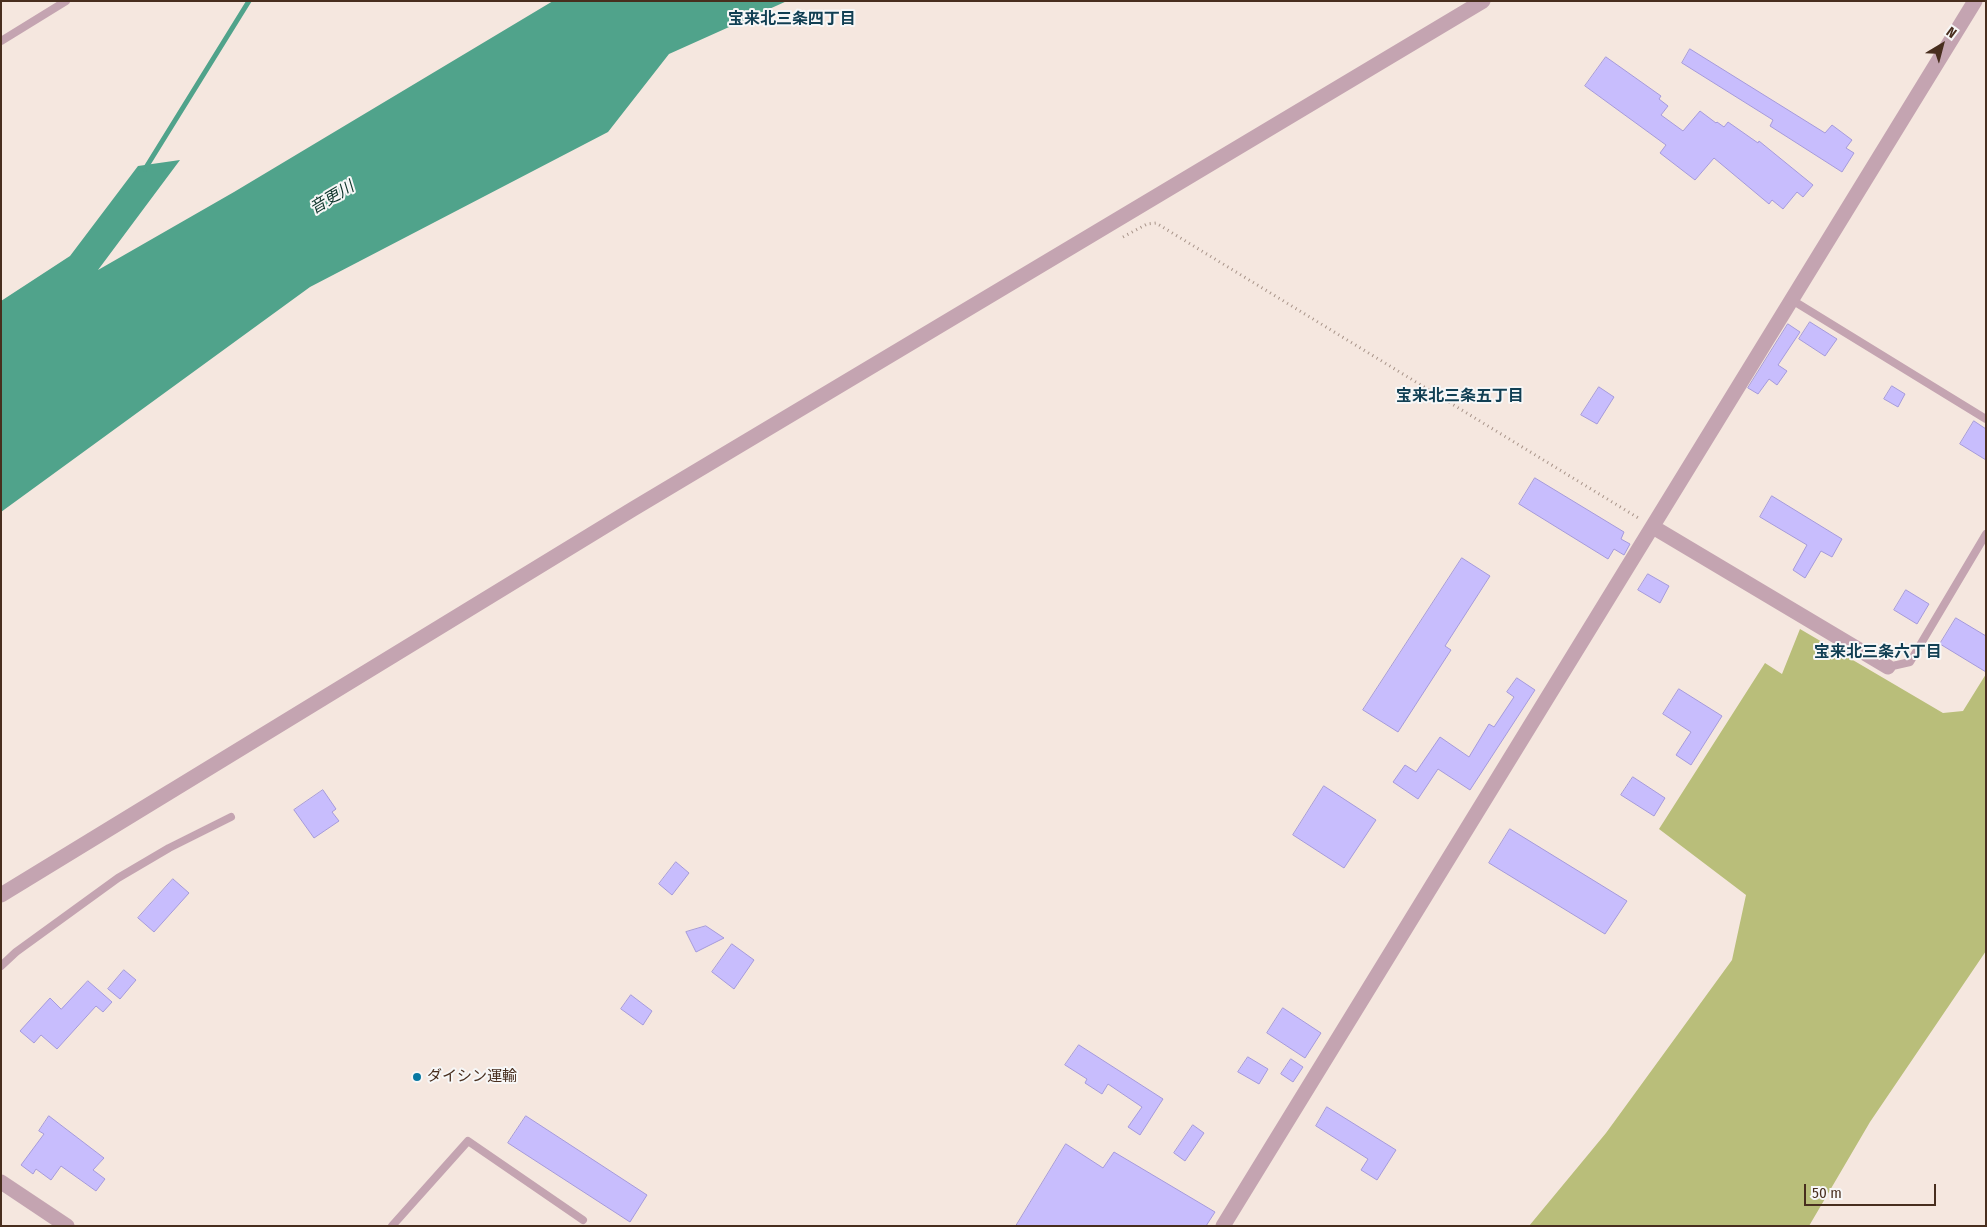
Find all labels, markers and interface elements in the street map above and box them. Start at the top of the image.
district label: 宝来北三条四丁目 [728,10,856,30]
north arrow [1917,20,1967,70]
text: N [1943,23,1960,42]
water label: 音更川 [306,177,358,219]
district label: 宝来北三条五丁目 [1396,387,1524,407]
district label: 宝来北三条六丁目 [1814,643,1942,663]
place label: ダイシン運輸 [427,1068,517,1086]
marker: ダイシン運輸 [411,1071,423,1083]
scale bar [1807,1174,1940,1206]
text: 50 m [1812,1184,1842,1202]

